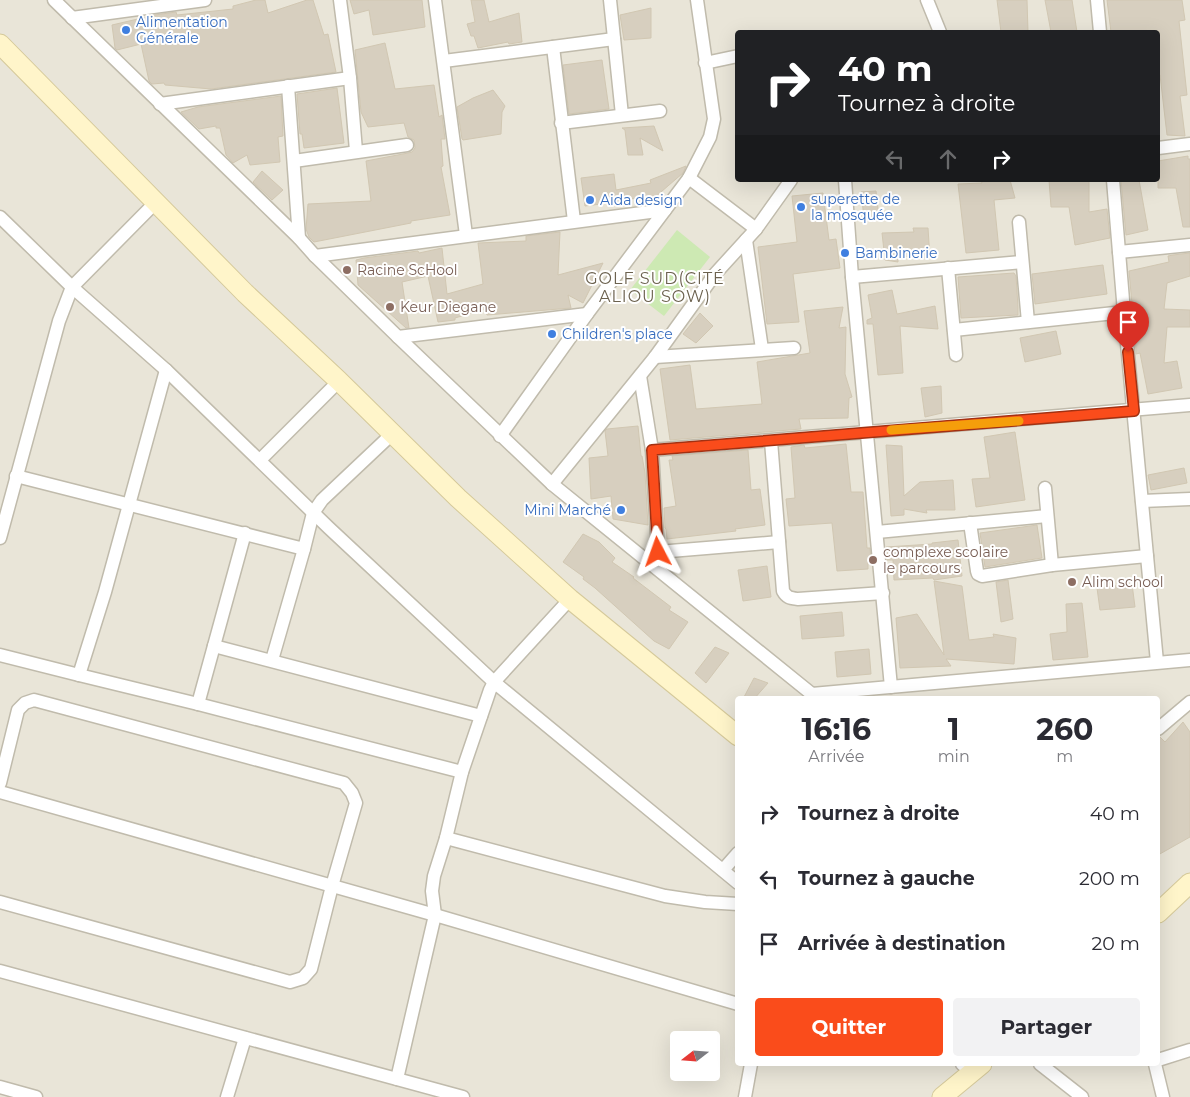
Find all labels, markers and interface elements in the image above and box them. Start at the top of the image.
place label: Alimentation Générale [136,13,228,47]
marker: Alimentation Générale [120,24,132,36]
text: 40 m [838,47,933,90]
icon: right [755,50,820,115]
text: Tournez à droite [838,90,1015,117]
icon: left [881,145,909,173]
icon: ahead [934,145,962,173]
icon: right [987,145,1015,173]
place label: superette de la mosquée [811,190,900,224]
place label: Aida design [600,191,683,209]
marker: Aida design [584,194,596,206]
marker: superette de la mosquée [795,201,807,213]
place label: Bambinerie [855,244,938,262]
marker: Bambinerie [839,247,851,259]
place label: Racine ScHool [357,261,458,279]
marker: Racine ScHool [341,264,353,276]
district label: GOLF SUD(CITÉ ALIOU SOW) [585,269,725,306]
place label: Keur Diegane [400,298,496,316]
marker: Keur Diegane [384,301,396,313]
pin [1107,301,1149,352]
icon: arrive [1114,308,1142,336]
place label: Children's place [562,325,673,343]
marker: Children's place [546,328,558,340]
place label: Mini Marché [524,501,611,519]
marker: Mini Marché [615,504,627,516]
position arrow [631,525,683,577]
place label: complexe scolaire le parcours [883,543,1008,577]
marker: complexe scolaire le parcours [867,554,879,566]
place label: Alim school [1082,573,1163,591]
marker: Alim school [1066,576,1078,588]
text: 16:16 [802,711,871,748]
text: 1 [948,711,960,748]
text: 260 [1036,711,1093,748]
text: Arrivée [808,747,864,766]
text: min [938,747,970,766]
text: m [1056,747,1073,766]
icon: right [755,800,783,828]
text: Tournez à droite [798,802,959,825]
text: 40 m [1090,802,1140,825]
icon: left [755,865,783,893]
text: Tournez à gauche [798,867,975,890]
text: 200 m [1079,867,1140,890]
icon: arrive [755,930,783,958]
text: Arrivée à destination [798,932,1006,955]
text: 20 m [1092,932,1140,955]
button: Quitter [755,998,943,1056]
button: Partager [953,998,1140,1056]
north arrow [670,1031,720,1081]
map controls [670,1031,720,1081]

